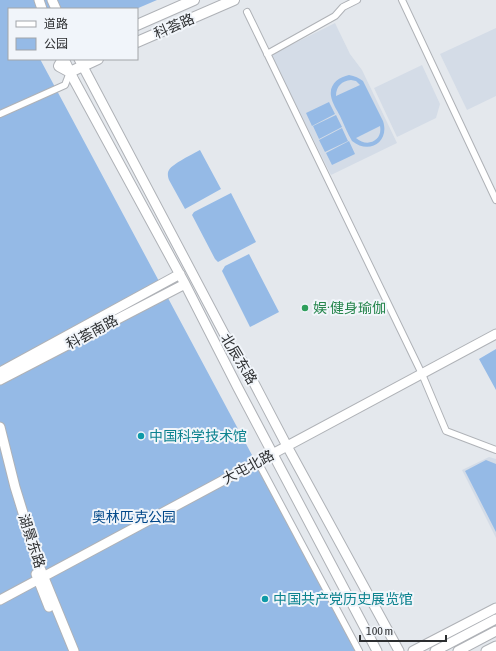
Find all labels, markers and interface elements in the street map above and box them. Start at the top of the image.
legend [8,8,138,60]
street label: 科荟路 [152,10,196,42]
text: 道路 [44,17,68,31]
text: 公园 [44,37,68,51]
place label: 娱·健身瑜伽 [313,300,386,316]
marker: 娱·健身瑜伽 [300,303,310,313]
street label: 科荟南路 [64,312,120,352]
street label: 北辰东路 [218,331,260,387]
place label: 中国科学技术馆 [149,428,247,444]
marker: 中国科学技术馆 [136,431,146,441]
street label: 大屯北路 [220,447,276,487]
park label: 奥林匹克公园 [92,509,176,525]
street label: 湖景东路 [16,512,48,570]
place label: 中国共产党历史展览馆 [273,591,413,607]
marker: 中国共产党历史展览馆 [260,594,270,604]
scale bar [360,617,446,643]
text: 100 m [366,624,393,638]

